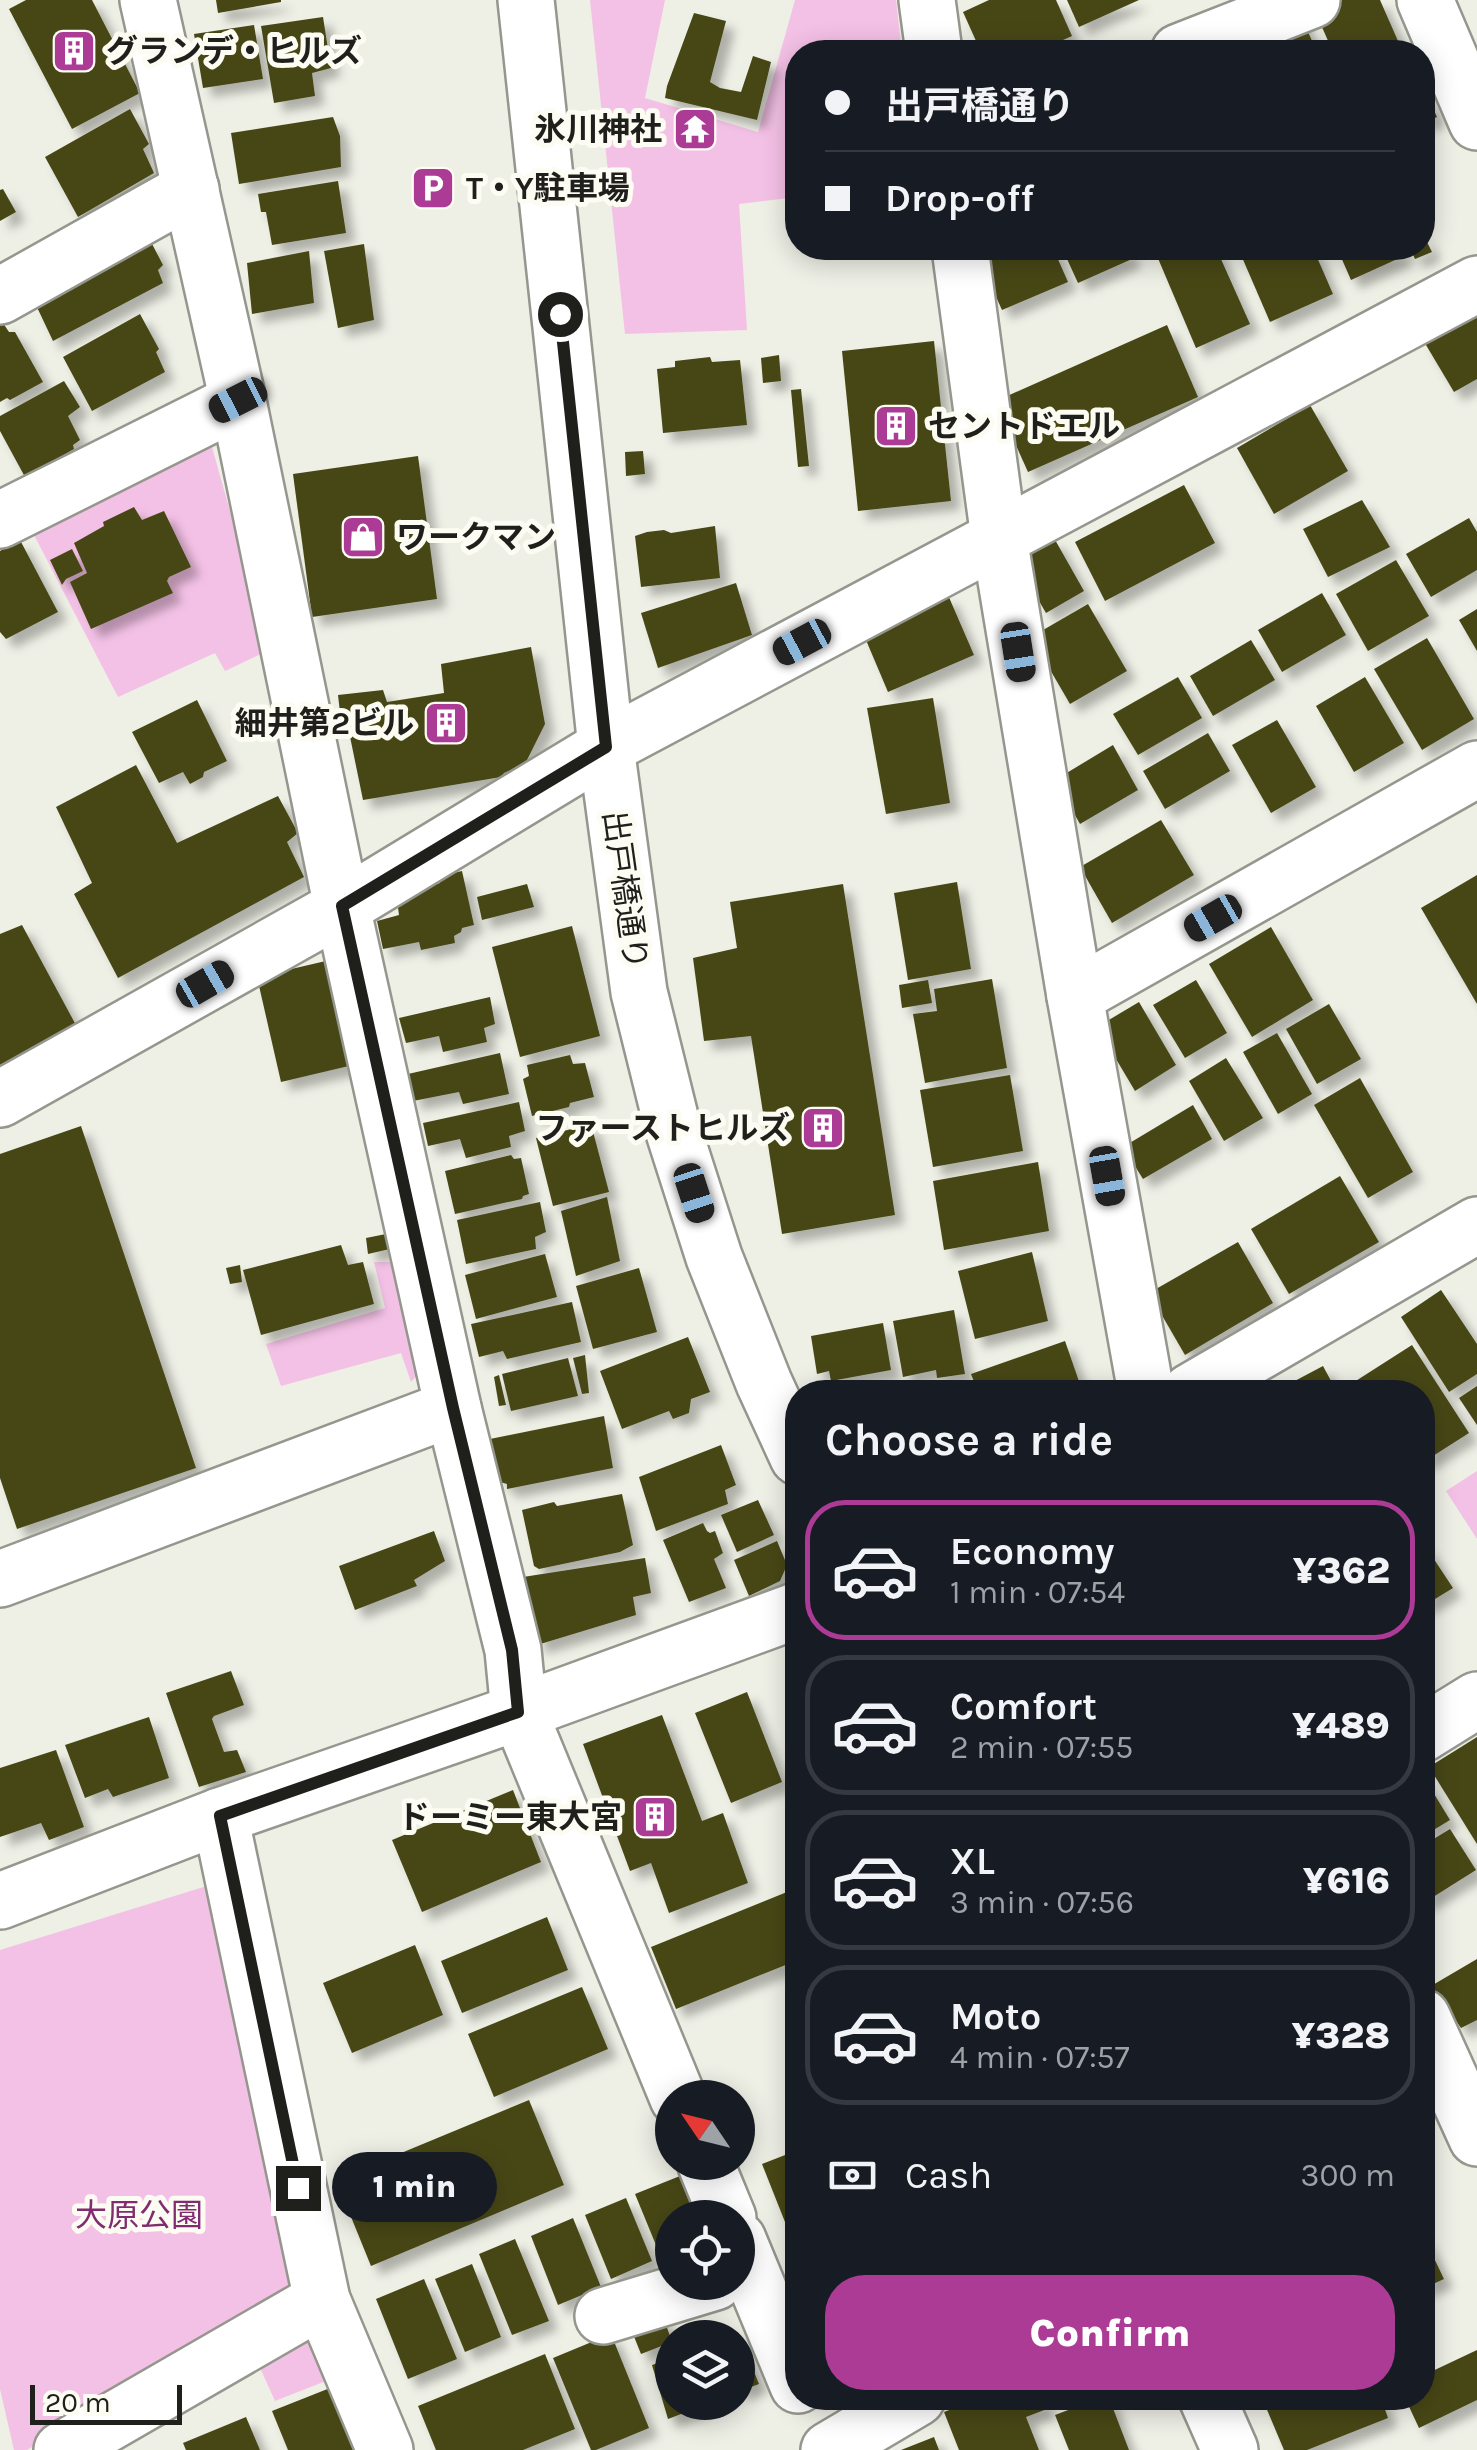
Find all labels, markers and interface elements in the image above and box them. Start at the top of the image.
building icon: グランデ・ヒルズ [51,28,97,74]
place label: グランデ・ヒルズ [106,33,362,70]
text: 出戸橋通り [885,84,1075,129]
temple icon: 氷川神社 [672,106,718,152]
place label: 氷川神社 [534,111,662,148]
parking icon: T・Y駐車場 [410,165,456,211]
place label: T・Y駐車場 [466,170,630,207]
text: Drop-off [885,176,1034,221]
route start [538,292,583,337]
car [204,373,272,427]
building icon: セントドエル [873,403,919,449]
place label: セントドエル [928,408,1120,445]
shop icon: ワークマン [340,514,386,560]
place label: ワークマン [396,519,556,556]
car [768,615,836,669]
car [998,620,1038,684]
building icon: 細井第2ビル [423,700,469,746]
place label: 細井第2ビル [235,705,414,742]
street label: 出戸橋通り [596,808,654,972]
car [1180,890,1246,946]
car [172,956,238,1012]
building icon: ファーストヒルズ [800,1105,846,1151]
place label: ファーストヒルズ [536,1110,790,1147]
car [1087,1144,1127,1208]
car [670,1160,718,1226]
text: Choose a ride [825,1414,1113,1466]
icon: car [830,1525,920,1615]
text: Economy [950,1529,1114,1574]
text: ¥362 [1293,1548,1390,1593]
text: 1 min · 07:54 [950,1574,1125,1611]
icon: car [830,1680,920,1770]
text: Comfort [950,1684,1097,1729]
text: ¥489 [1292,1703,1390,1748]
text: 2 min · 07:55 [950,1729,1133,1766]
building icon: ドーミー東大宮 [632,1794,678,1840]
place label: ドーミー東大宮 [398,1799,622,1836]
icon: car [830,1835,920,1925]
text: XL [950,1839,995,1884]
text: ¥616 [1303,1858,1390,1903]
text: 3 min · 07:56 [950,1884,1134,1921]
icon: car [830,1990,920,2080]
text: Moto [950,1994,1041,2039]
text: ¥328 [1291,2013,1390,2058]
text: 4 min · 07:57 [950,2039,1130,2076]
north arrow [655,2080,755,2180]
map controls [655,2080,755,2420]
icon: cash [825,2148,880,2203]
callout: 1 min [333,2153,498,2223]
text: Cash [905,2153,992,2198]
text: 300 m [1301,2157,1395,2194]
route end [276,2166,321,2211]
text: 1 min [373,2168,456,2205]
park label: 大原公園 [75,2197,203,2234]
button: locate [655,2200,755,2300]
button: Confirm [825,2275,1395,2390]
button: layers [655,2320,755,2420]
scale bar [30,2380,182,2424]
text: 20 m [45,2386,111,2419]

